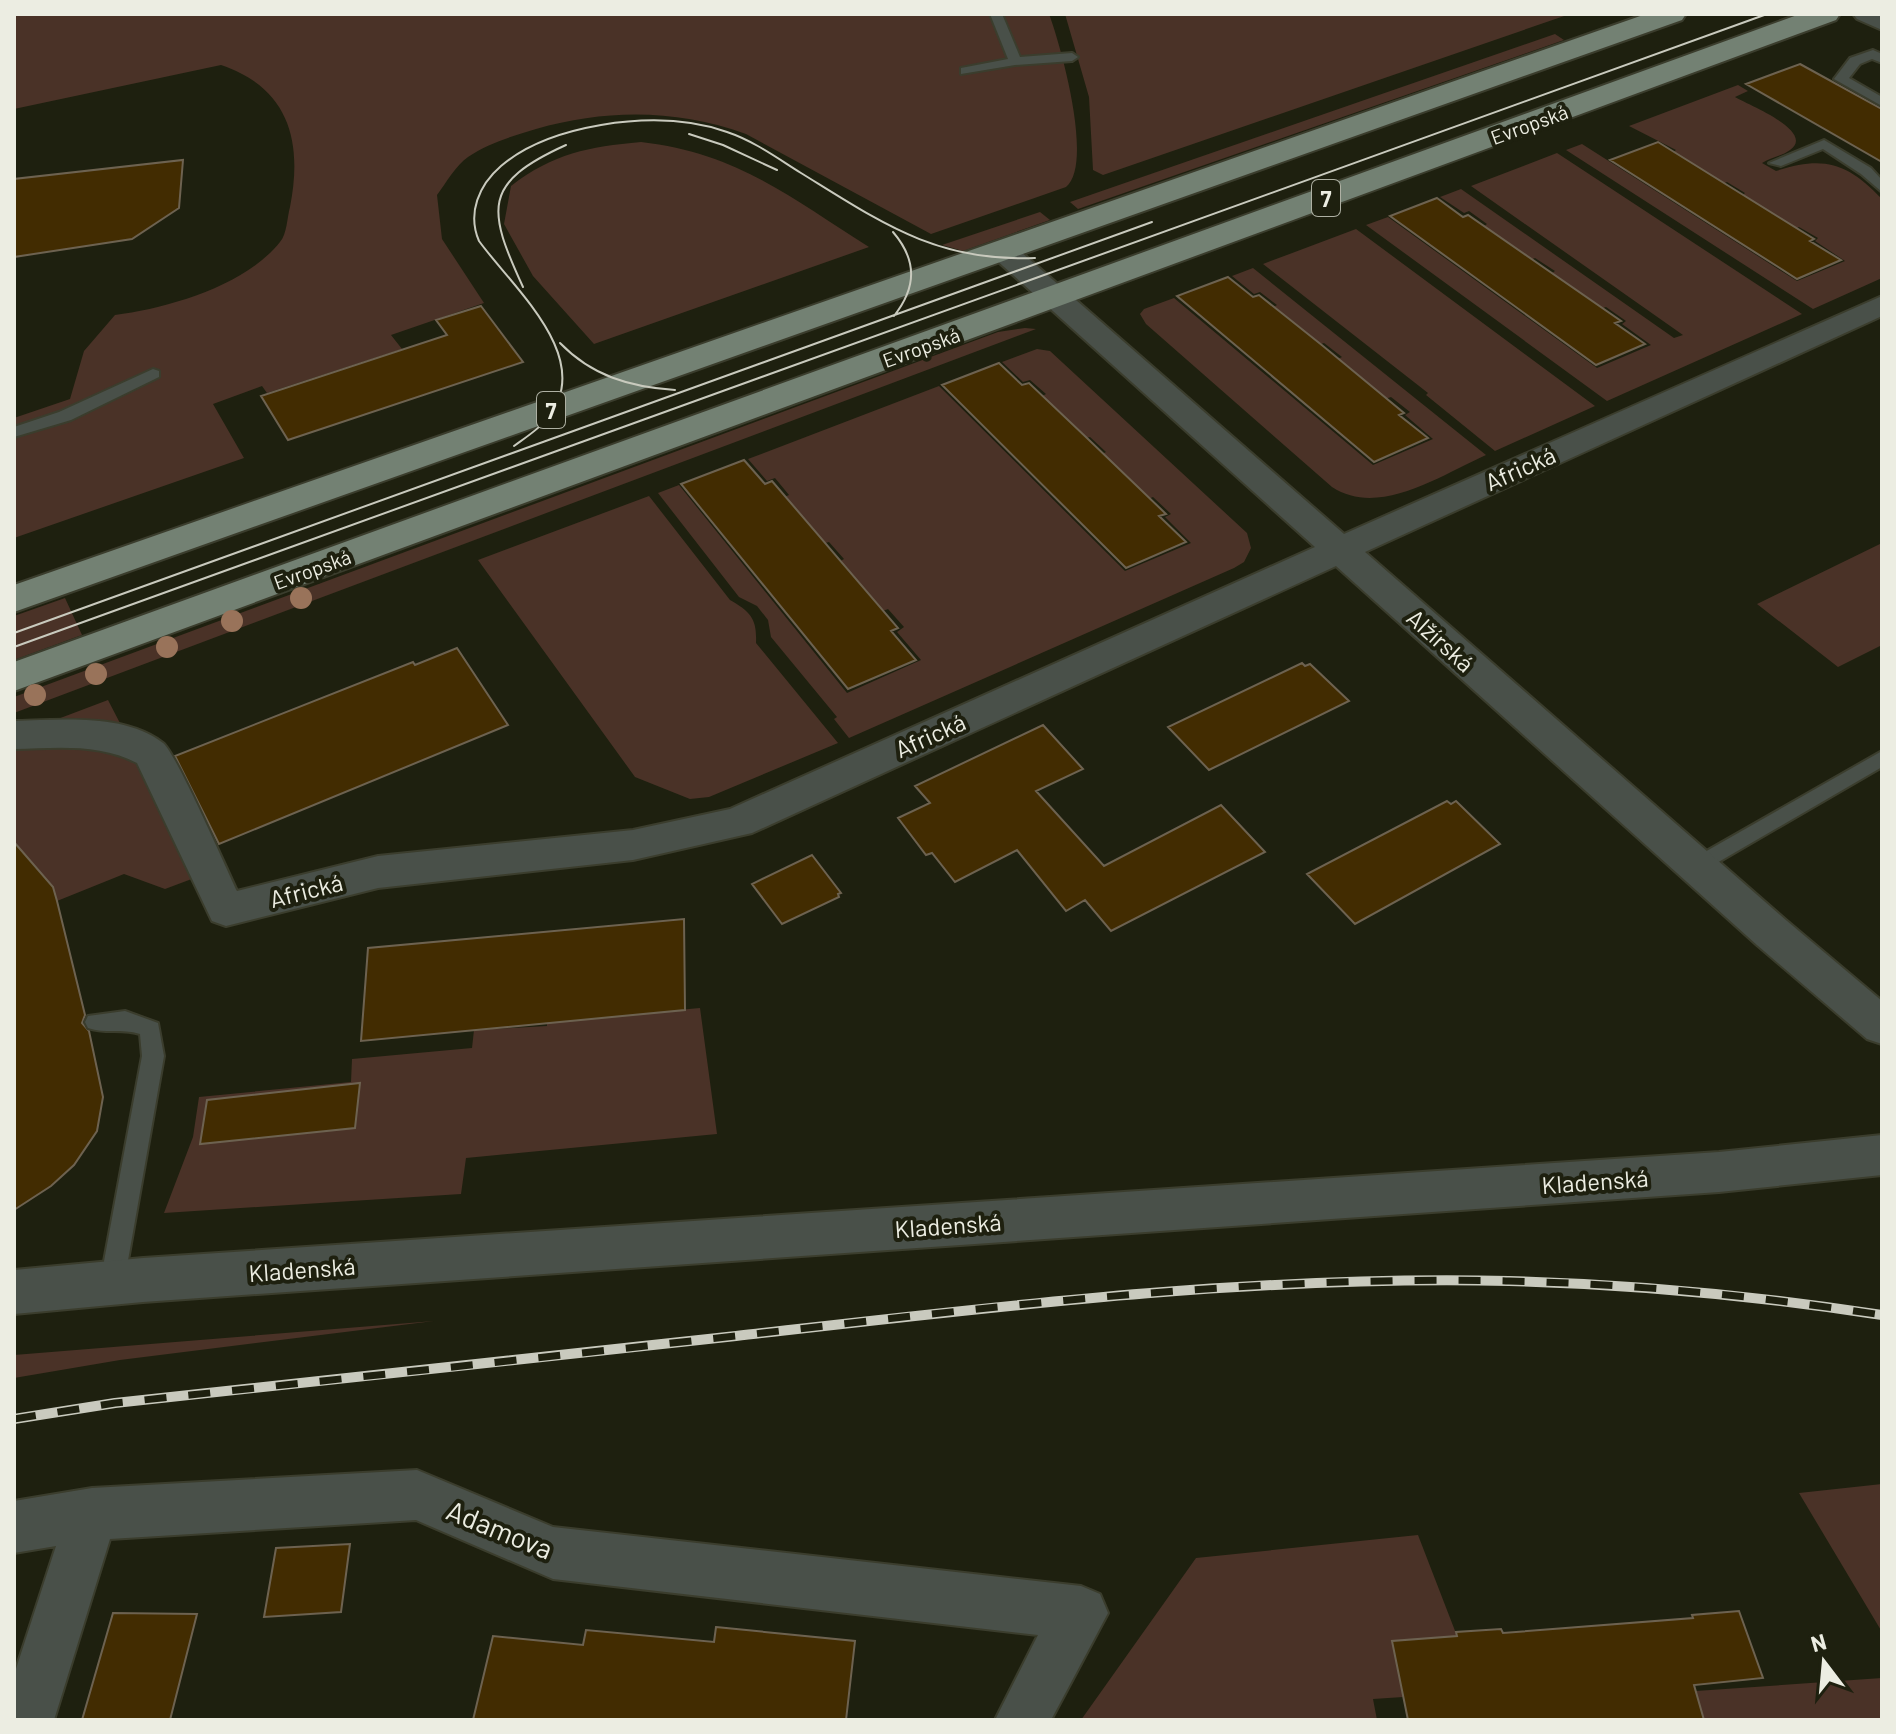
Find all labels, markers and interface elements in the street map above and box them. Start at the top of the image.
street label: Evropská [1487,99,1571,149]
road number: 7 [1312,180,1340,216]
street label: Evropská [879,322,963,372]
road number: 7 [537,392,565,428]
street label: Africká [1480,440,1560,496]
street label: Evropská [270,544,354,594]
street label: Alžírská [1402,602,1480,678]
street label: Africká [890,707,970,763]
street label: Africká [266,867,346,913]
street label: Kladenská [1541,1163,1649,1199]
street label: Kladenská [894,1207,1002,1243]
street label: Kladenská [248,1251,356,1287]
street label: Adamova [442,1492,558,1566]
north arrow [1784,1622,1864,1702]
text: N [1808,1627,1829,1656]

